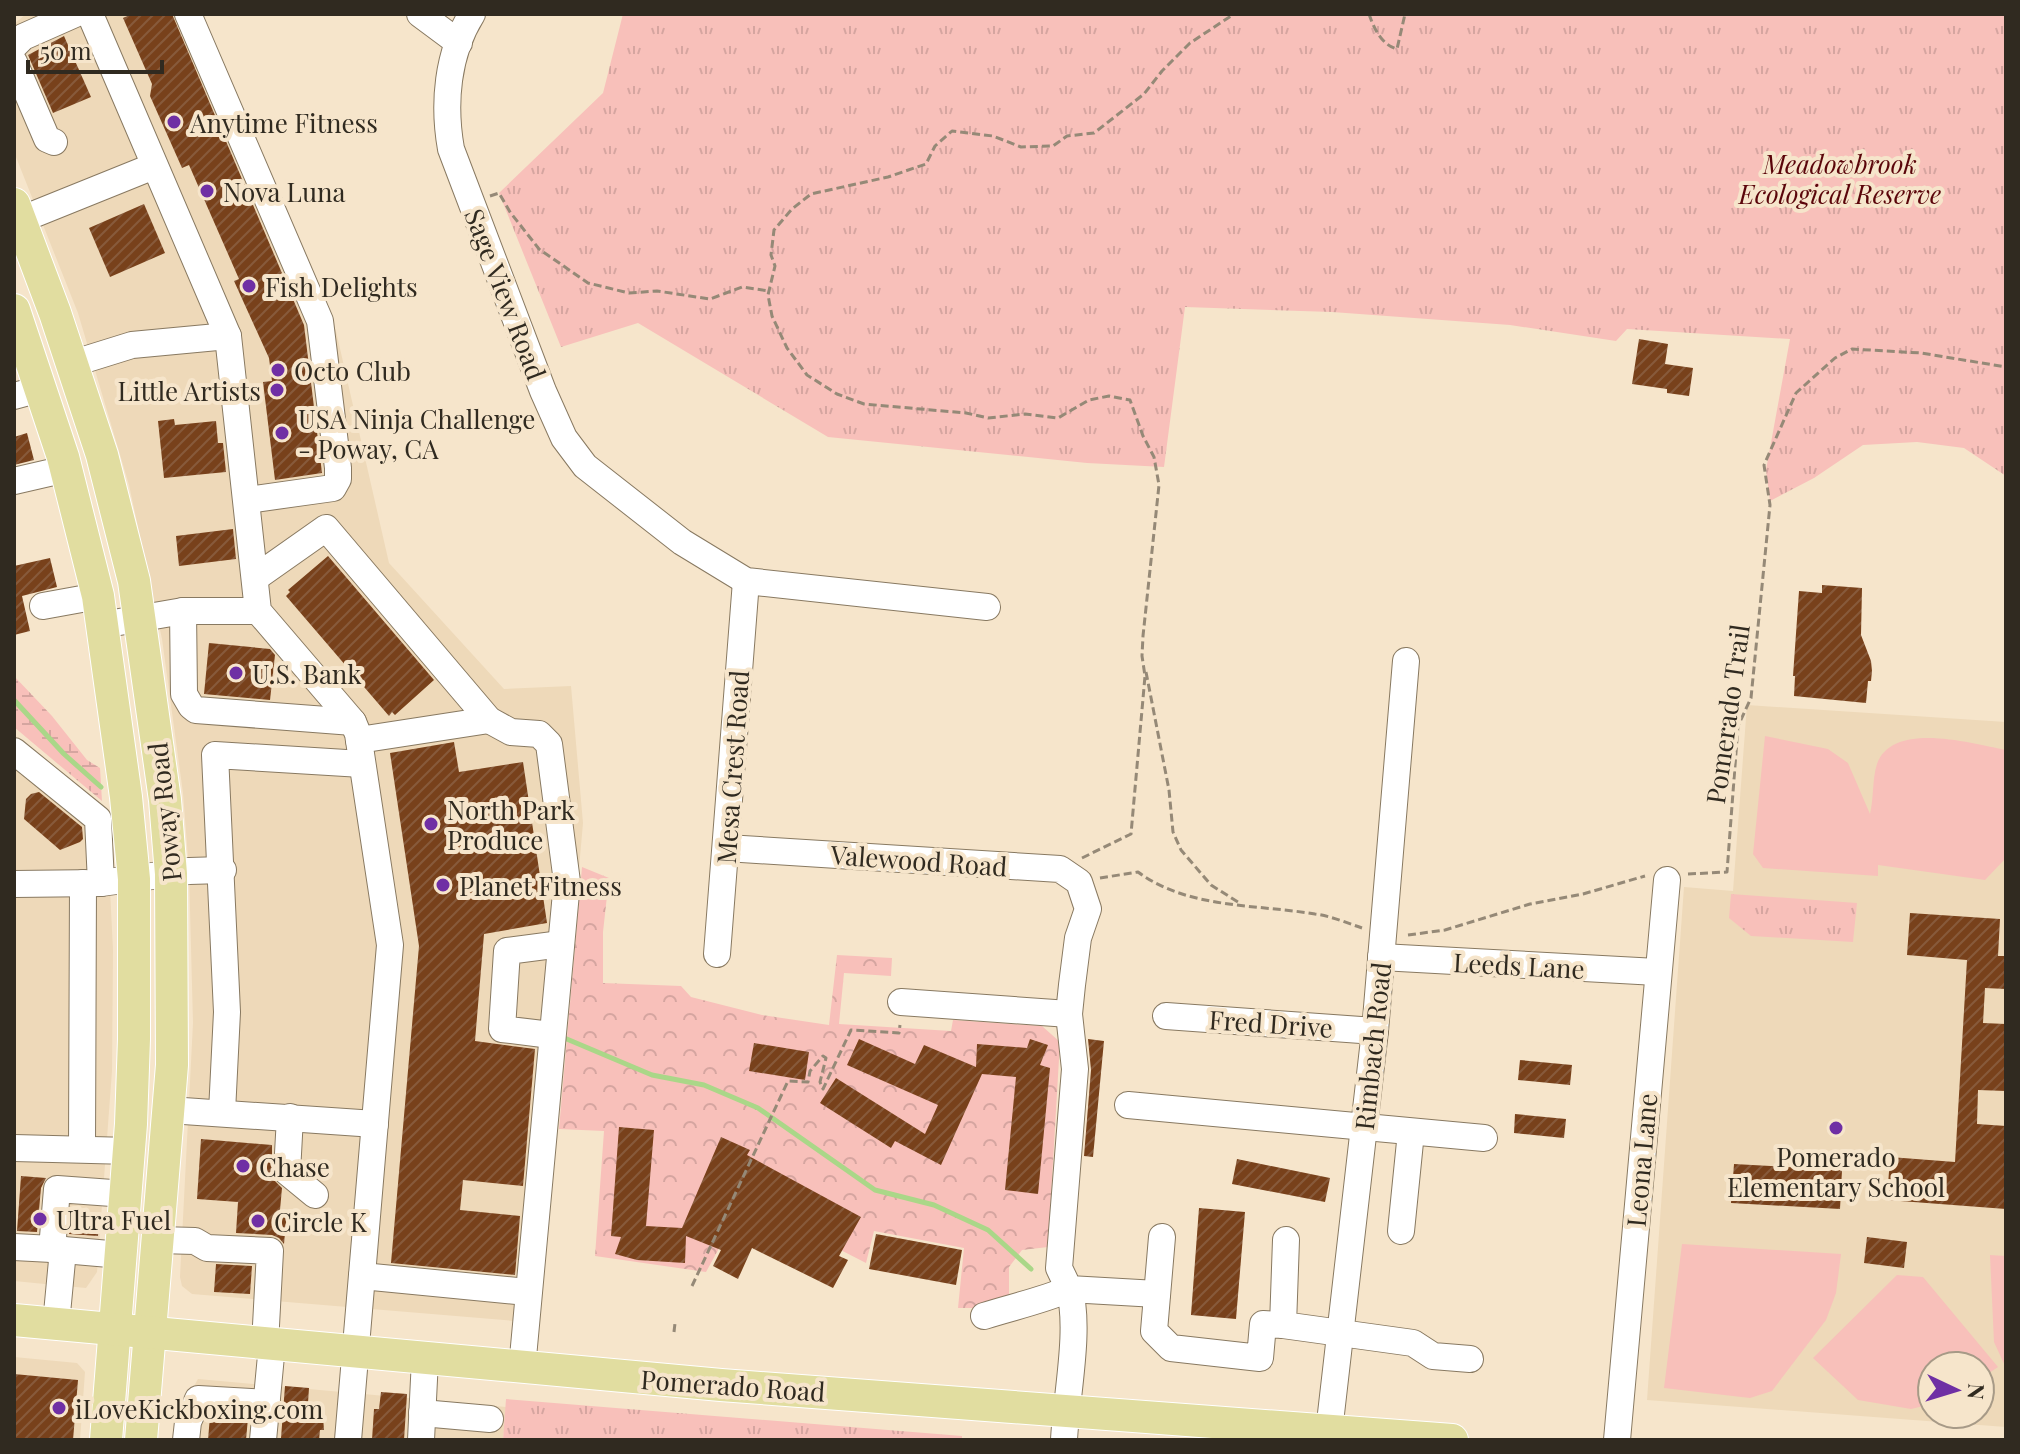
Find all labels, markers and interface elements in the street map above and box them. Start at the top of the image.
scale bar [28,24,162,74]
text: 50 m [40,34,92,66]
place label: Anytime Fitness [189,105,378,140]
marker: Anytime Fitness [165,113,183,131]
park label: Meadowbrook Ecological Reserve [1738,146,1941,211]
place label: Nova Luna [223,174,346,209]
marker: Nova Luna [198,182,216,200]
street label: Sage View Road [457,203,555,385]
place label: Fish Delights [265,269,418,304]
marker: Fish Delights [240,277,258,295]
place label: Octo Club [294,353,411,388]
marker: Octo Club [269,361,287,379]
place label: Little Artists [118,373,261,408]
marker: Little Artists [268,381,286,399]
place label: USA Ninja Challenge - Poway, CA [298,401,535,466]
marker: USA Ninja Challenge - Poway, CA [273,424,291,442]
street label: Pomerado Trail [1697,622,1757,806]
place label: U.S. Bank [252,656,362,691]
marker: U.S. Bank [227,664,245,682]
street label: Mesa Crest Road [708,669,756,865]
street label: Poway Road [139,741,189,883]
place label: North Park Produce [447,792,576,857]
marker: North Park Produce [422,815,440,833]
street label: Valewood Road [829,836,1008,884]
place label: Planet Fitness [459,868,622,903]
marker: Planet Fitness [434,876,452,894]
street label: Leeds Lane [1452,944,1586,986]
street label: Rimbach Road [1346,960,1398,1132]
street label: Fred Drive [1208,1001,1334,1045]
street label: Leona Lane [1618,1092,1664,1228]
marker: Pomerado Elementary School [1827,1119,1845,1137]
place label: Pomerado Elementary School [1727,1139,1945,1204]
place label: Chase [259,1149,330,1184]
marker: Chase [234,1157,252,1175]
place label: Ultra Fuel [56,1202,171,1237]
place label: Circle K [274,1204,367,1239]
marker: Ultra Fuel [31,1210,49,1228]
marker: Circle K [249,1212,267,1230]
north arrow [1916,1350,1996,1430]
street label: Pomerado Road [640,1361,826,1409]
text: N [1961,1382,1992,1401]
place label: iLoveKickboxing.com [75,1391,323,1426]
marker: iLoveKickboxing.com [50,1399,68,1417]

